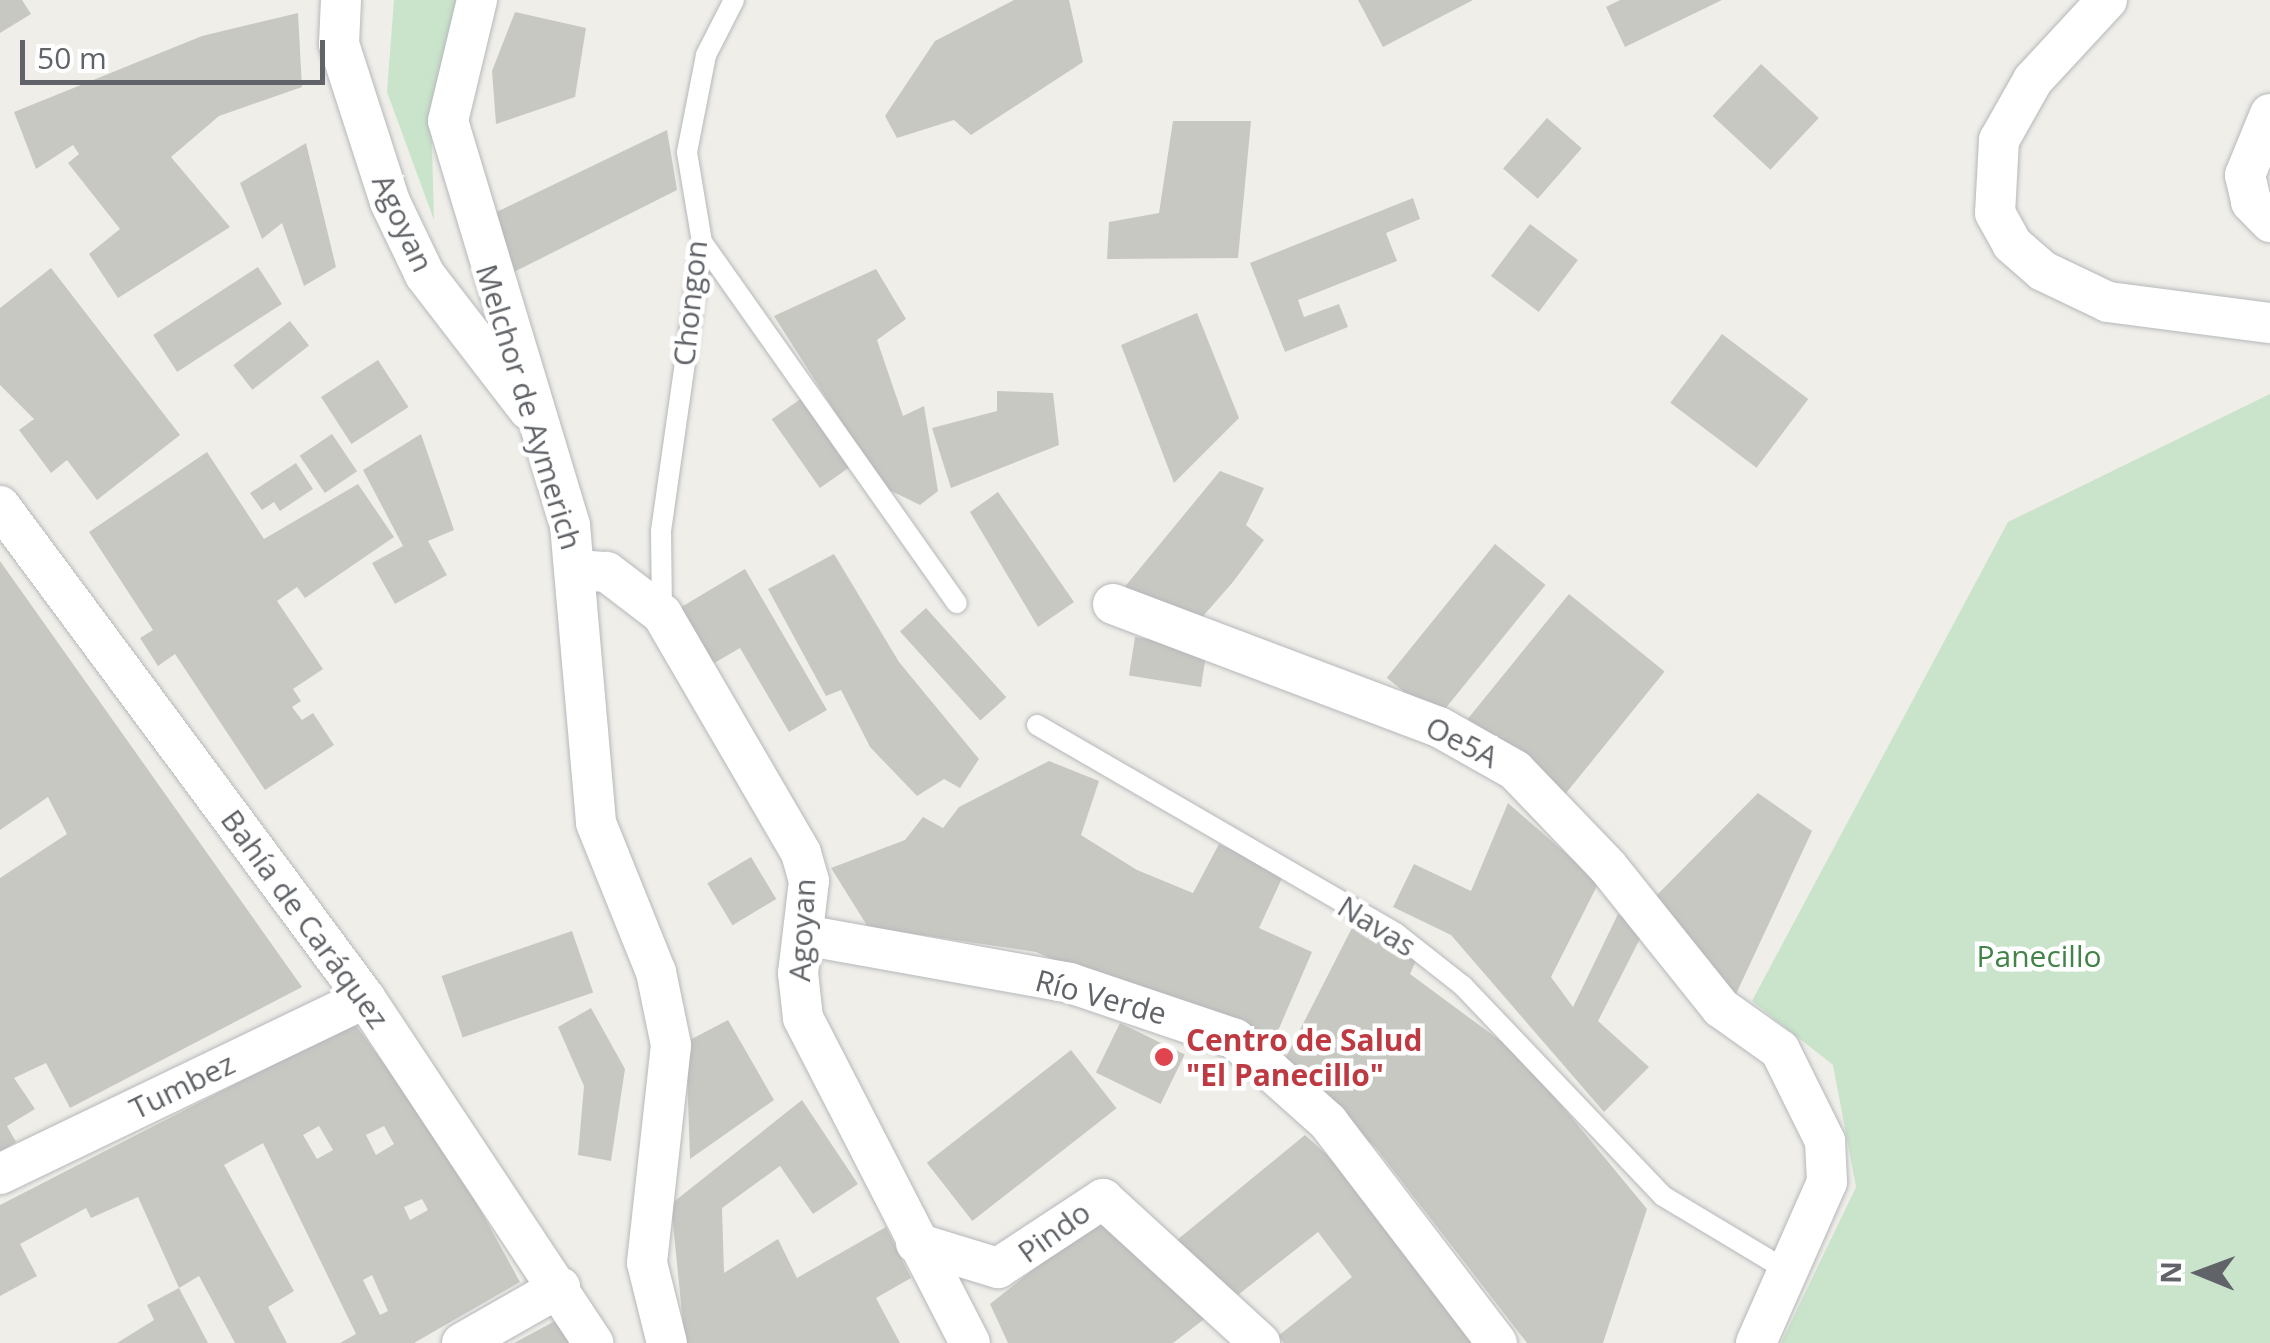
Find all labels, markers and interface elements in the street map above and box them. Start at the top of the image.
scale bar [25,20,330,82]
text: 50 m [37,37,107,78]
street label: Agoyan [365,169,441,277]
street label: Chongon [665,238,715,368]
street label: Melchor de Aymerich [468,260,590,554]
street label: Oe5A [1420,709,1504,775]
street label: Bahía de Caráquez [214,803,396,1035]
street label: Agoyan [781,877,823,983]
street label: Navas [1331,888,1423,964]
park label: Panecillo [1976,938,2102,974]
street label: Río Verde [1032,962,1170,1032]
place label: Centro de Salud "El Panecillo" [1186,1022,1423,1092]
marker: Centro de Salud "El Panecillo" [1151,1044,1177,1070]
street label: Tumbez [124,1045,240,1127]
street label: Pindo [1011,1194,1097,1270]
north arrow [2150,1223,2250,1323]
text: N [2151,1261,2189,1284]

